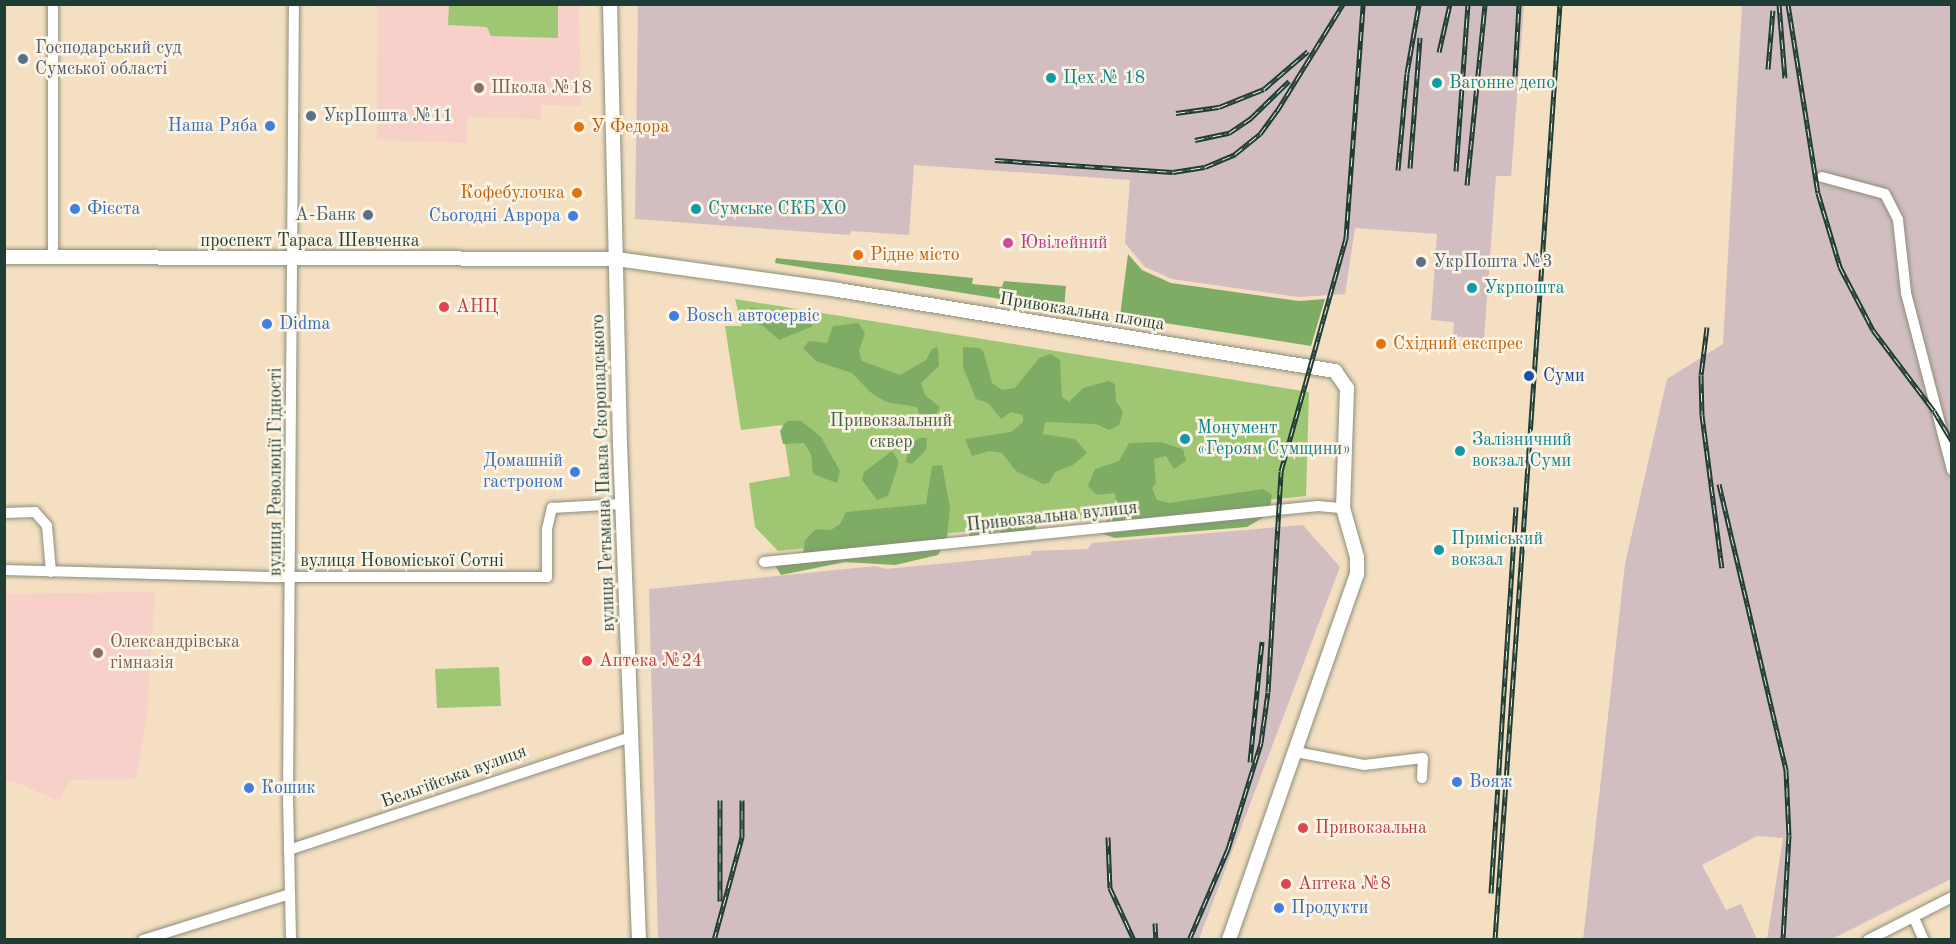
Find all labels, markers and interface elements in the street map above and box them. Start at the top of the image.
place label: Господарський суд Сумської області [35,38,182,80]
marker: Господарський суд Сумської області [16,52,30,66]
place label: Цех № 18 [1063,67,1145,89]
marker: Цех № 18 [1044,71,1058,85]
place label: Вагонне депо [1449,72,1555,94]
marker: Вагонне депо [1430,76,1444,90]
place label: Школа №18 [491,77,592,99]
marker: Школа №18 [472,81,486,95]
place label: УкрПошта №11 [323,105,453,127]
marker: УкрПошта №11 [304,109,318,123]
place label: Наша Ряба [168,115,258,137]
place label: У Федора [591,116,669,138]
marker: Наша Ряба [263,119,277,133]
marker: У Федора [572,120,586,134]
place label: Кофебулочка [460,182,565,204]
marker: Кофебулочка [570,186,584,200]
place label: Фієста [87,198,140,220]
place label: Сумське СКБ ХО [708,198,846,220]
marker: Фієста [68,202,82,216]
marker: Сумське СКБ ХО [689,202,703,216]
place label: А-Банк [295,204,356,226]
place label: Сьогодні Аврора [429,205,561,227]
marker: А-Банк [361,208,375,222]
marker: Сьогодні Аврора [566,209,580,223]
street label: проспект Тараса Шевченка [200,230,420,252]
place label: Ювілейний [1020,232,1108,254]
marker: Ювілейний [1001,236,1015,250]
place label: Рідне місто [870,244,960,266]
marker: Рідне місто [851,248,865,262]
place label: УкрПошта №3 [1433,251,1553,273]
marker: УкрПошта №3 [1414,255,1428,269]
place label: Укрпошта [1484,277,1565,299]
marker: Укрпошта [1465,281,1479,295]
street label: Привокзальна площа [998,288,1166,336]
place label: АНЦ [456,296,498,318]
marker: АНЦ [437,300,451,314]
place label: Bosch автосервіс [686,305,820,327]
marker: Bosch автосервіс [667,309,681,323]
place label: Didma [279,313,330,335]
street label: вулиця Гетьмана Павла Скоропадського [588,314,620,632]
marker: Didma [260,317,274,331]
place label: Східний експрес [1393,333,1523,355]
marker: Східний експрес [1374,337,1388,351]
place label: Суми [1543,365,1585,387]
marker: Суми [1520,367,1538,385]
street label: вулиця Революції Гідності [265,368,287,576]
park label: Привокзальний сквер [830,411,952,454]
place label: Монумент «Героям Сумщини» [1197,418,1351,460]
place label: Залізничний вокзал Суми [1472,430,1572,472]
marker: Монумент «Героям Сумщини» [1178,432,1192,446]
marker: Залізничний вокзал Суми [1453,444,1467,458]
place label: Домашній гастроном [483,451,563,494]
marker: Домашній гастроном [568,465,582,479]
street label: Привокзальна вулиця [965,497,1139,537]
place label: Приміський вокзал [1451,529,1543,572]
marker: Приміський вокзал [1432,543,1446,557]
street label: вулиця Новоміської Сотні [300,550,504,572]
place label: Олександрівська гімназія [110,632,240,674]
marker: Олександрівська гімназія [91,646,105,660]
place label: Аптека №24 [599,650,702,672]
marker: Аптека №24 [580,654,594,668]
street label: Бельгійська вулиця [378,741,530,813]
place label: Вояж [1469,771,1513,793]
marker: Вояж [1450,775,1464,789]
place label: Кошик [261,777,315,799]
marker: Кошик [242,781,256,795]
place label: Привокзальна [1315,817,1427,839]
marker: Привокзальна [1296,821,1310,835]
place label: Аптека №8 [1298,873,1391,895]
marker: Аптека №8 [1279,877,1293,891]
place label: Продукти [1291,897,1369,919]
marker: Продукти [1272,901,1286,915]

